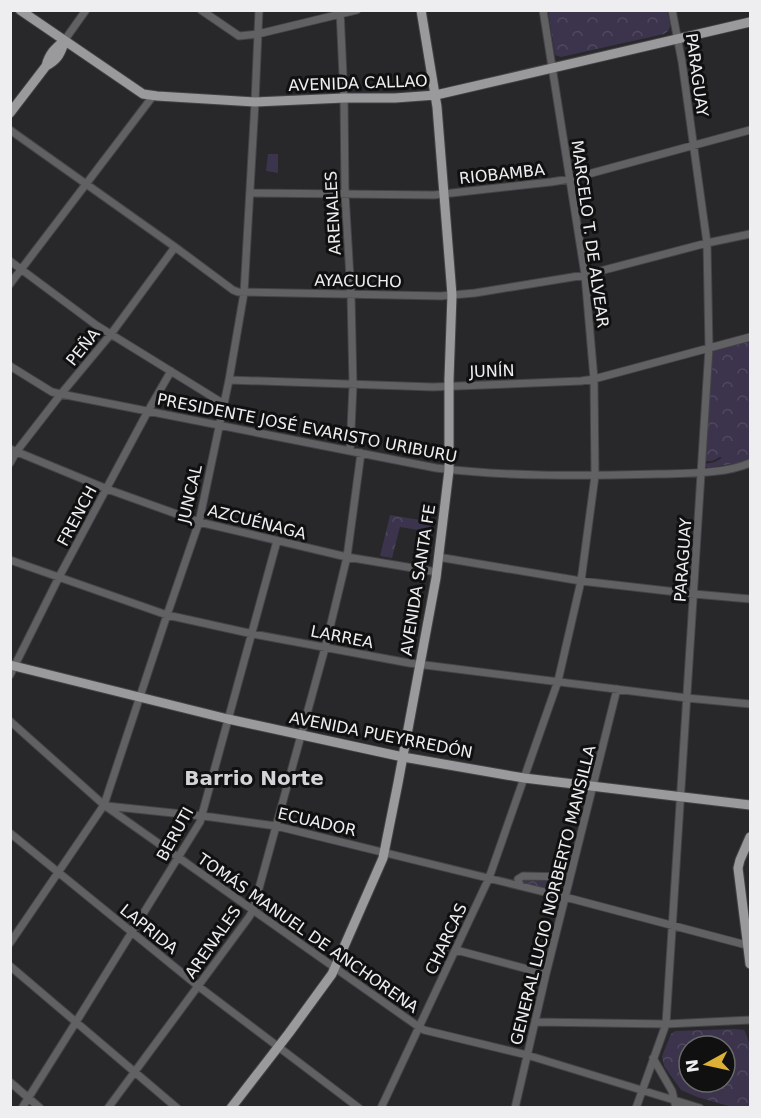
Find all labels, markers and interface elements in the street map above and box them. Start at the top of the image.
street label: PARAGUAY [682,32,712,118]
street label: AVENIDA CALLAO [288,71,428,95]
street label: MARCELO T. DE ALVEAR [567,139,613,329]
street label: RIOBAMBA [458,160,546,188]
street label: ARENALES [321,170,345,256]
street label: AYACUCHO [314,271,402,291]
street label: PEÑA [62,324,104,370]
street label: JUNÍN [468,361,515,381]
street label: PRESIDENTE JOSÉ EVARISTO URIBURU [155,390,459,466]
street label: JUNCAL [174,463,206,526]
street label: FRENCH [53,483,101,549]
street label: AZCUÉNAGA [206,501,308,543]
street label: AVENIDA SANTA FE [397,503,439,657]
street label: PARAGUAY [671,517,695,603]
street label: LARREA [309,622,375,652]
street label: AVENIDA PUEYRREDÓN [288,708,474,762]
street label: GENERAL LUCIO NORBERTO MANSILLA [506,743,600,1047]
district label: Barrio Norte [184,766,324,790]
street label: BERUTI [153,804,197,864]
street label: ECUADOR [276,804,358,840]
street label: TOMÁS MANUEL DE ANCHORENA [193,849,422,1017]
street label: LAPRIDA [116,900,182,958]
street label: CHARCAS [421,900,471,978]
street label: ARENALES [181,902,245,982]
north arrow [677,1034,737,1094]
text: N [682,1058,703,1074]

